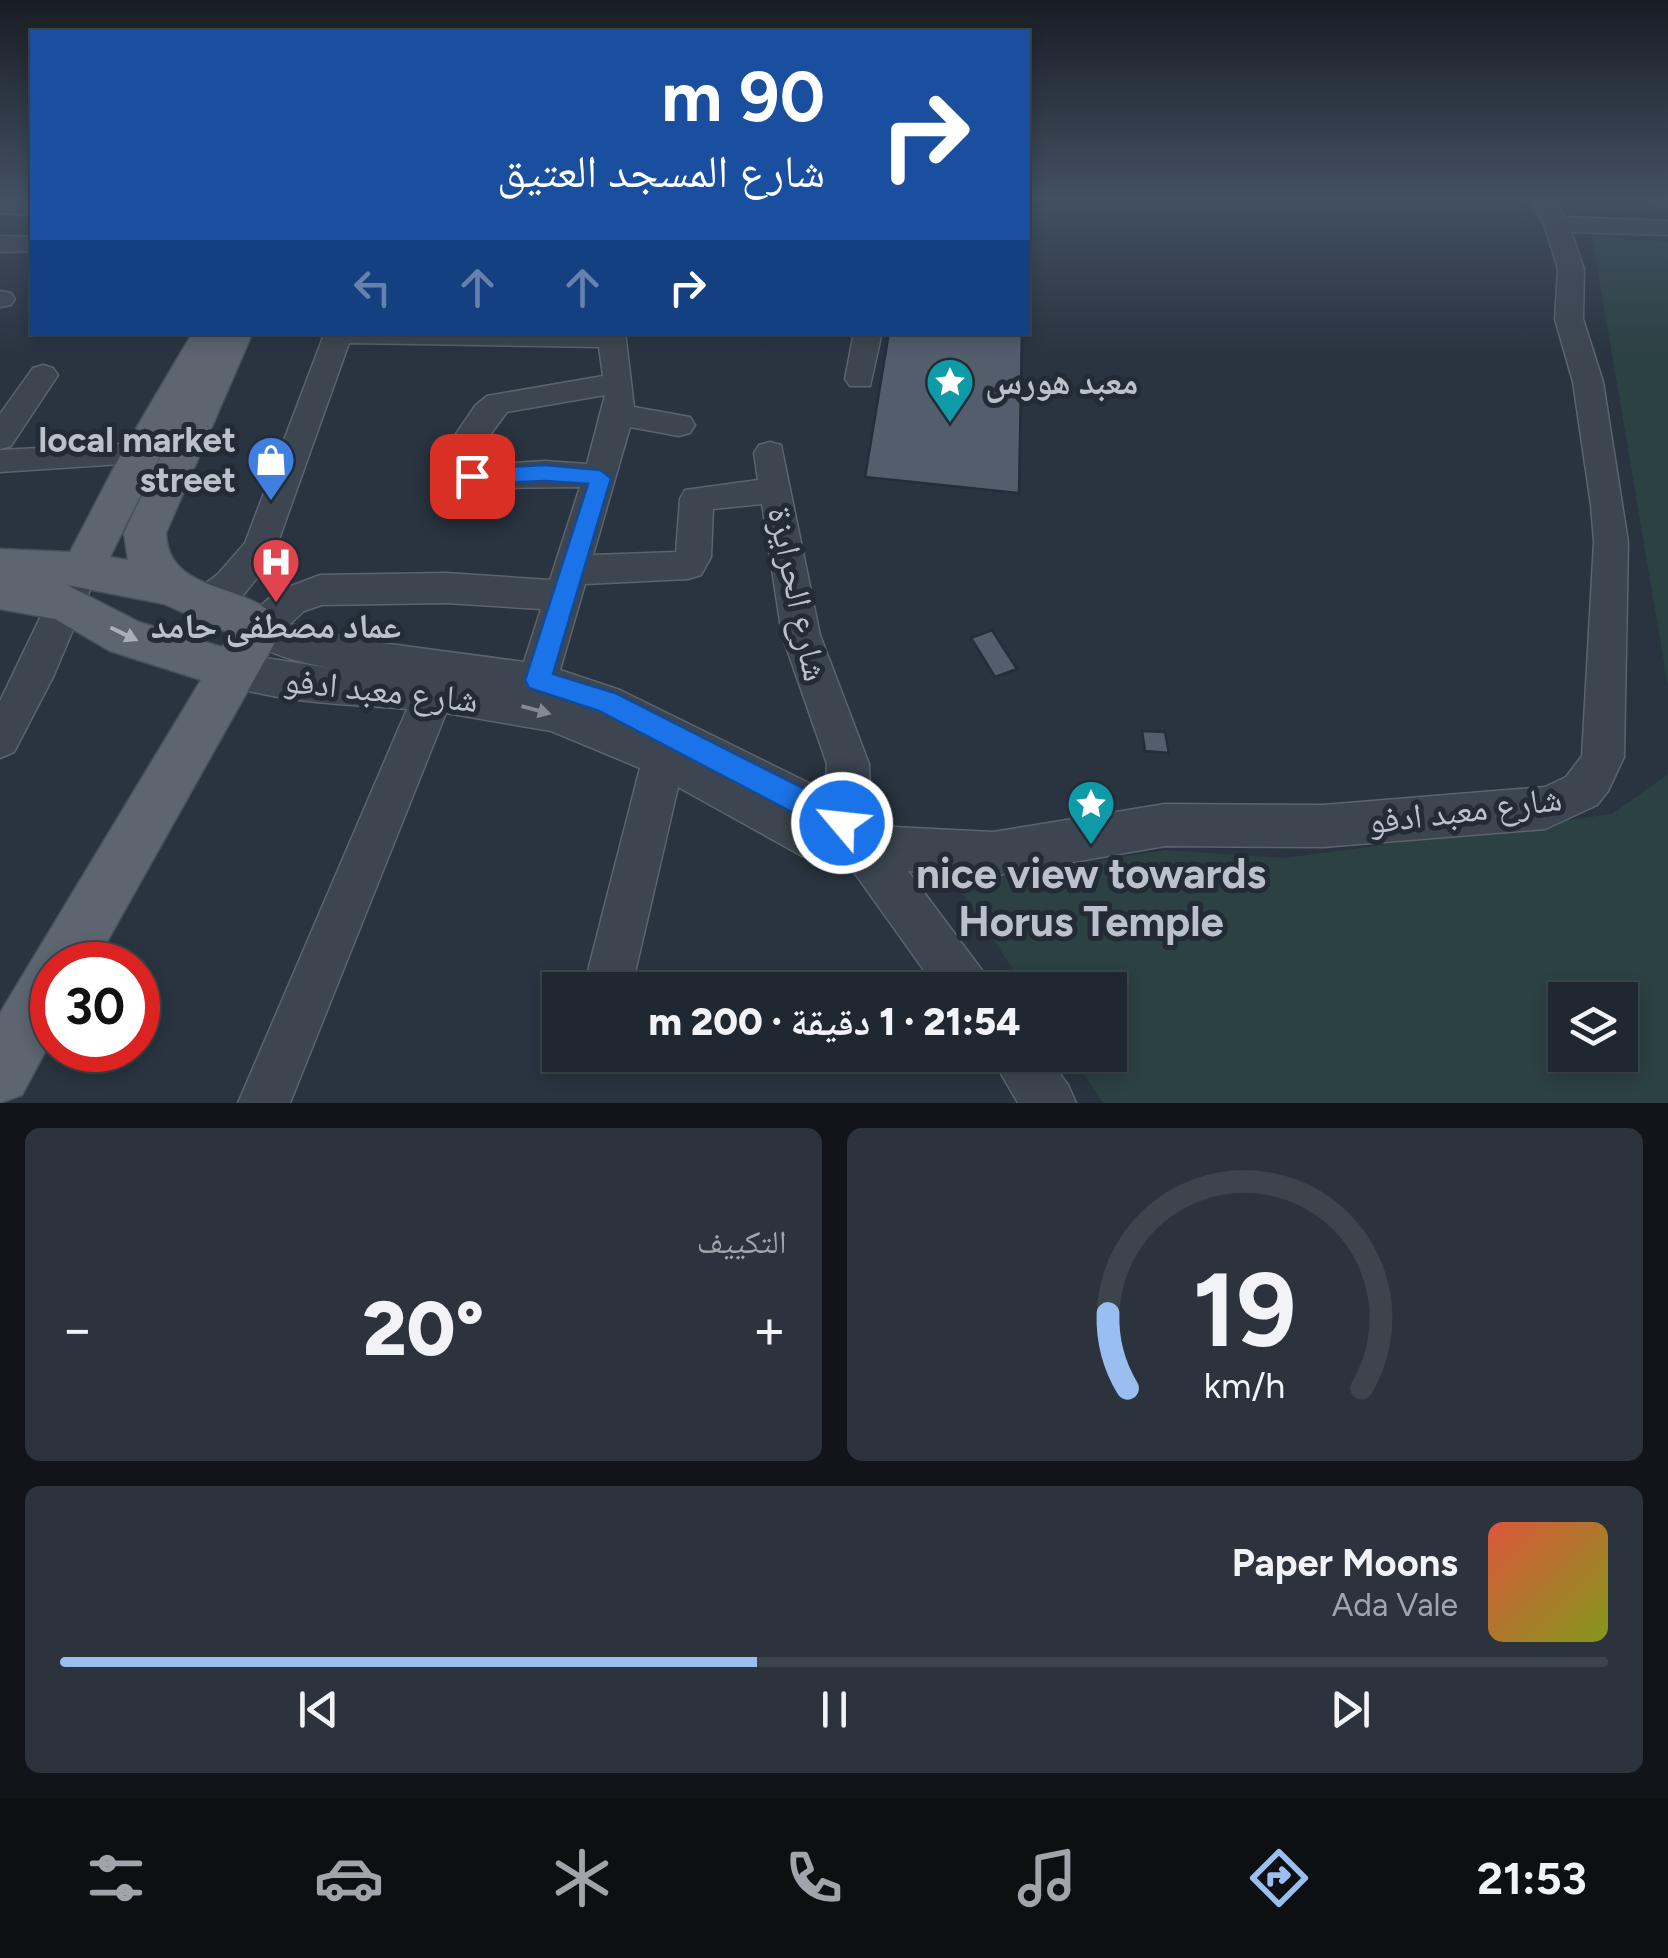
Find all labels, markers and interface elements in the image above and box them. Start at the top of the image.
text: 90 m [661,54,825,139]
icon: right [860,70,990,200]
text: شارع المسجد العتيق [497,144,825,198]
icon: left [345,260,400,315]
icon: ahead [450,260,505,315]
icon: ahead [555,260,610,315]
icon: right [660,260,715,315]
place icon: معبد هورس [924,356,976,424]
place label: معبد هورس [985,361,1138,403]
place label: local market street [39,419,236,501]
shop icon: local market street [245,434,297,502]
pin [430,434,515,519]
icon: arrive [445,449,500,504]
street label: شارع الحرايزة [758,503,837,685]
hospital icon: عماد مصطفى حامد [250,536,302,604]
place label: عماد مصطفى حامد [151,605,401,648]
one-way arrow [109,625,138,642]
street label: شارع معبد ادفو [282,659,480,722]
one-way arrow [521,703,552,719]
position arrow [790,771,894,875]
street label: شارع معبد ادفو [1366,777,1564,844]
place icon: nice view towards Horus Temple [1065,778,1117,846]
place label: nice view towards Horus Temple [916,848,1266,947]
speed limit sign: 30 [30,942,160,1072]
map controls [1548,982,1638,1072]
button: layers [1548,982,1638,1072]
text: 21:54 · 1 دقيقة · 200 m [648,999,1021,1045]
text: التكييف [697,1223,787,1261]
text: 19 [1193,1247,1297,1372]
text: 20° [362,1284,484,1374]
text: − [60,1296,94,1362]
text: + [752,1296,786,1362]
text: km/h [1204,1364,1286,1407]
text: Paper Moons [1232,1540,1458,1586]
text: Ada Vale [1332,1586,1458,1624]
icon: previous [291,1682,346,1737]
icon: pause [807,1682,862,1737]
icon: next [1323,1682,1378,1737]
icon: filters [81,1843,151,1913]
icon: car [314,1843,384,1913]
icon: climate [547,1843,617,1913]
icon: phone [779,1843,849,1913]
icon: music [1012,1843,1082,1913]
icon: directions [1244,1843,1314,1913]
text: 21:53 [1477,1851,1587,1905]

